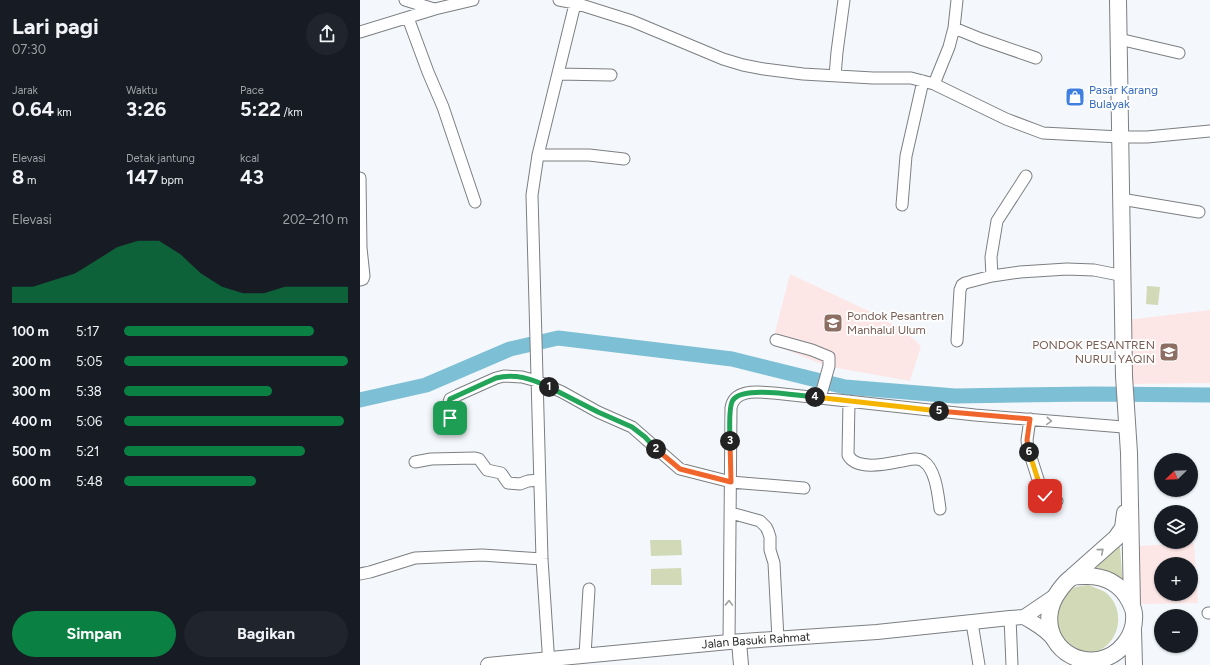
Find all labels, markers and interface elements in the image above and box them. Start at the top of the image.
text: Lari pagi [12,13,99,40]
button: share [306,13,348,55]
text: 07:30 [12,42,46,57]
place label: Pasar Karang Bulayak [1089,83,1158,111]
text: Jarak [12,84,38,97]
text: Waktu [126,84,157,97]
text: Pace [240,84,264,97]
shop icon: Pasar Karang Bulayak [1064,86,1086,108]
text: 0.64 [12,97,54,121]
text: 3:26 [126,97,166,121]
text: 5:22 [240,97,281,121]
text: km [54,106,72,119]
text: /km [281,106,303,119]
text: Elevasi [12,152,46,165]
text: Detak jantung [126,152,195,165]
text: kcal [240,152,259,165]
text: 8 [12,165,24,189]
text: 147 [126,165,158,189]
text: 43 [240,165,264,189]
text: m [24,174,36,187]
text: bpm [158,174,183,187]
text: Elevasi [12,212,52,227]
text: 202–210 m [283,212,348,227]
place label: Pondok Pesantren Manhalul Ulum [847,309,944,337]
school or university icon: Pondok Pesantren Manhalul Ulum [822,312,844,334]
text: 100 m [12,324,49,339]
text: 5:17 [76,324,99,339]
place label: PONDOK PESANTREN NURUL YAQIN [1032,338,1155,366]
school or university icon: PONDOK PESANTREN NURUL YAQIN [1158,341,1180,363]
text: 200 m [12,354,51,369]
text: 5:05 [76,354,103,369]
pin: 1 [539,377,559,397]
text: 1 [547,380,551,393]
text: 300 m [12,384,51,399]
text: 5:38 [76,384,102,399]
pin: 4 [805,387,825,407]
text: 4 [812,390,818,403]
pin [433,401,467,435]
pin: 5 [929,401,949,421]
text: 5 [936,404,942,417]
icon: arrive [439,407,461,429]
text: 400 m [12,414,52,429]
text: 5:06 [76,414,102,429]
one-way arrow [1045,416,1052,425]
pin: 3 [720,431,740,451]
text: 3 [727,434,733,447]
pin: 2 [646,439,666,459]
text: 2 [653,442,659,455]
pin: 6 [1019,442,1039,462]
text: 500 m [12,444,51,459]
text: 5:21 [76,444,99,459]
text: 6 [1026,445,1032,458]
north arrow [1154,453,1198,497]
map controls [1154,453,1198,653]
text: 600 m [12,474,51,489]
text: 5:48 [76,474,103,489]
pin [1028,479,1062,513]
icon: check [1034,485,1056,507]
button: layers [1154,505,1198,549]
one-way arrow [1096,549,1104,556]
button: + [1154,557,1198,601]
one-way arrow [725,600,734,606]
button: − [1154,609,1198,653]
button: Simpan [12,611,176,657]
button: Bagikan [184,611,348,657]
street label: Jalan Basuki Rahmat [701,629,811,652]

